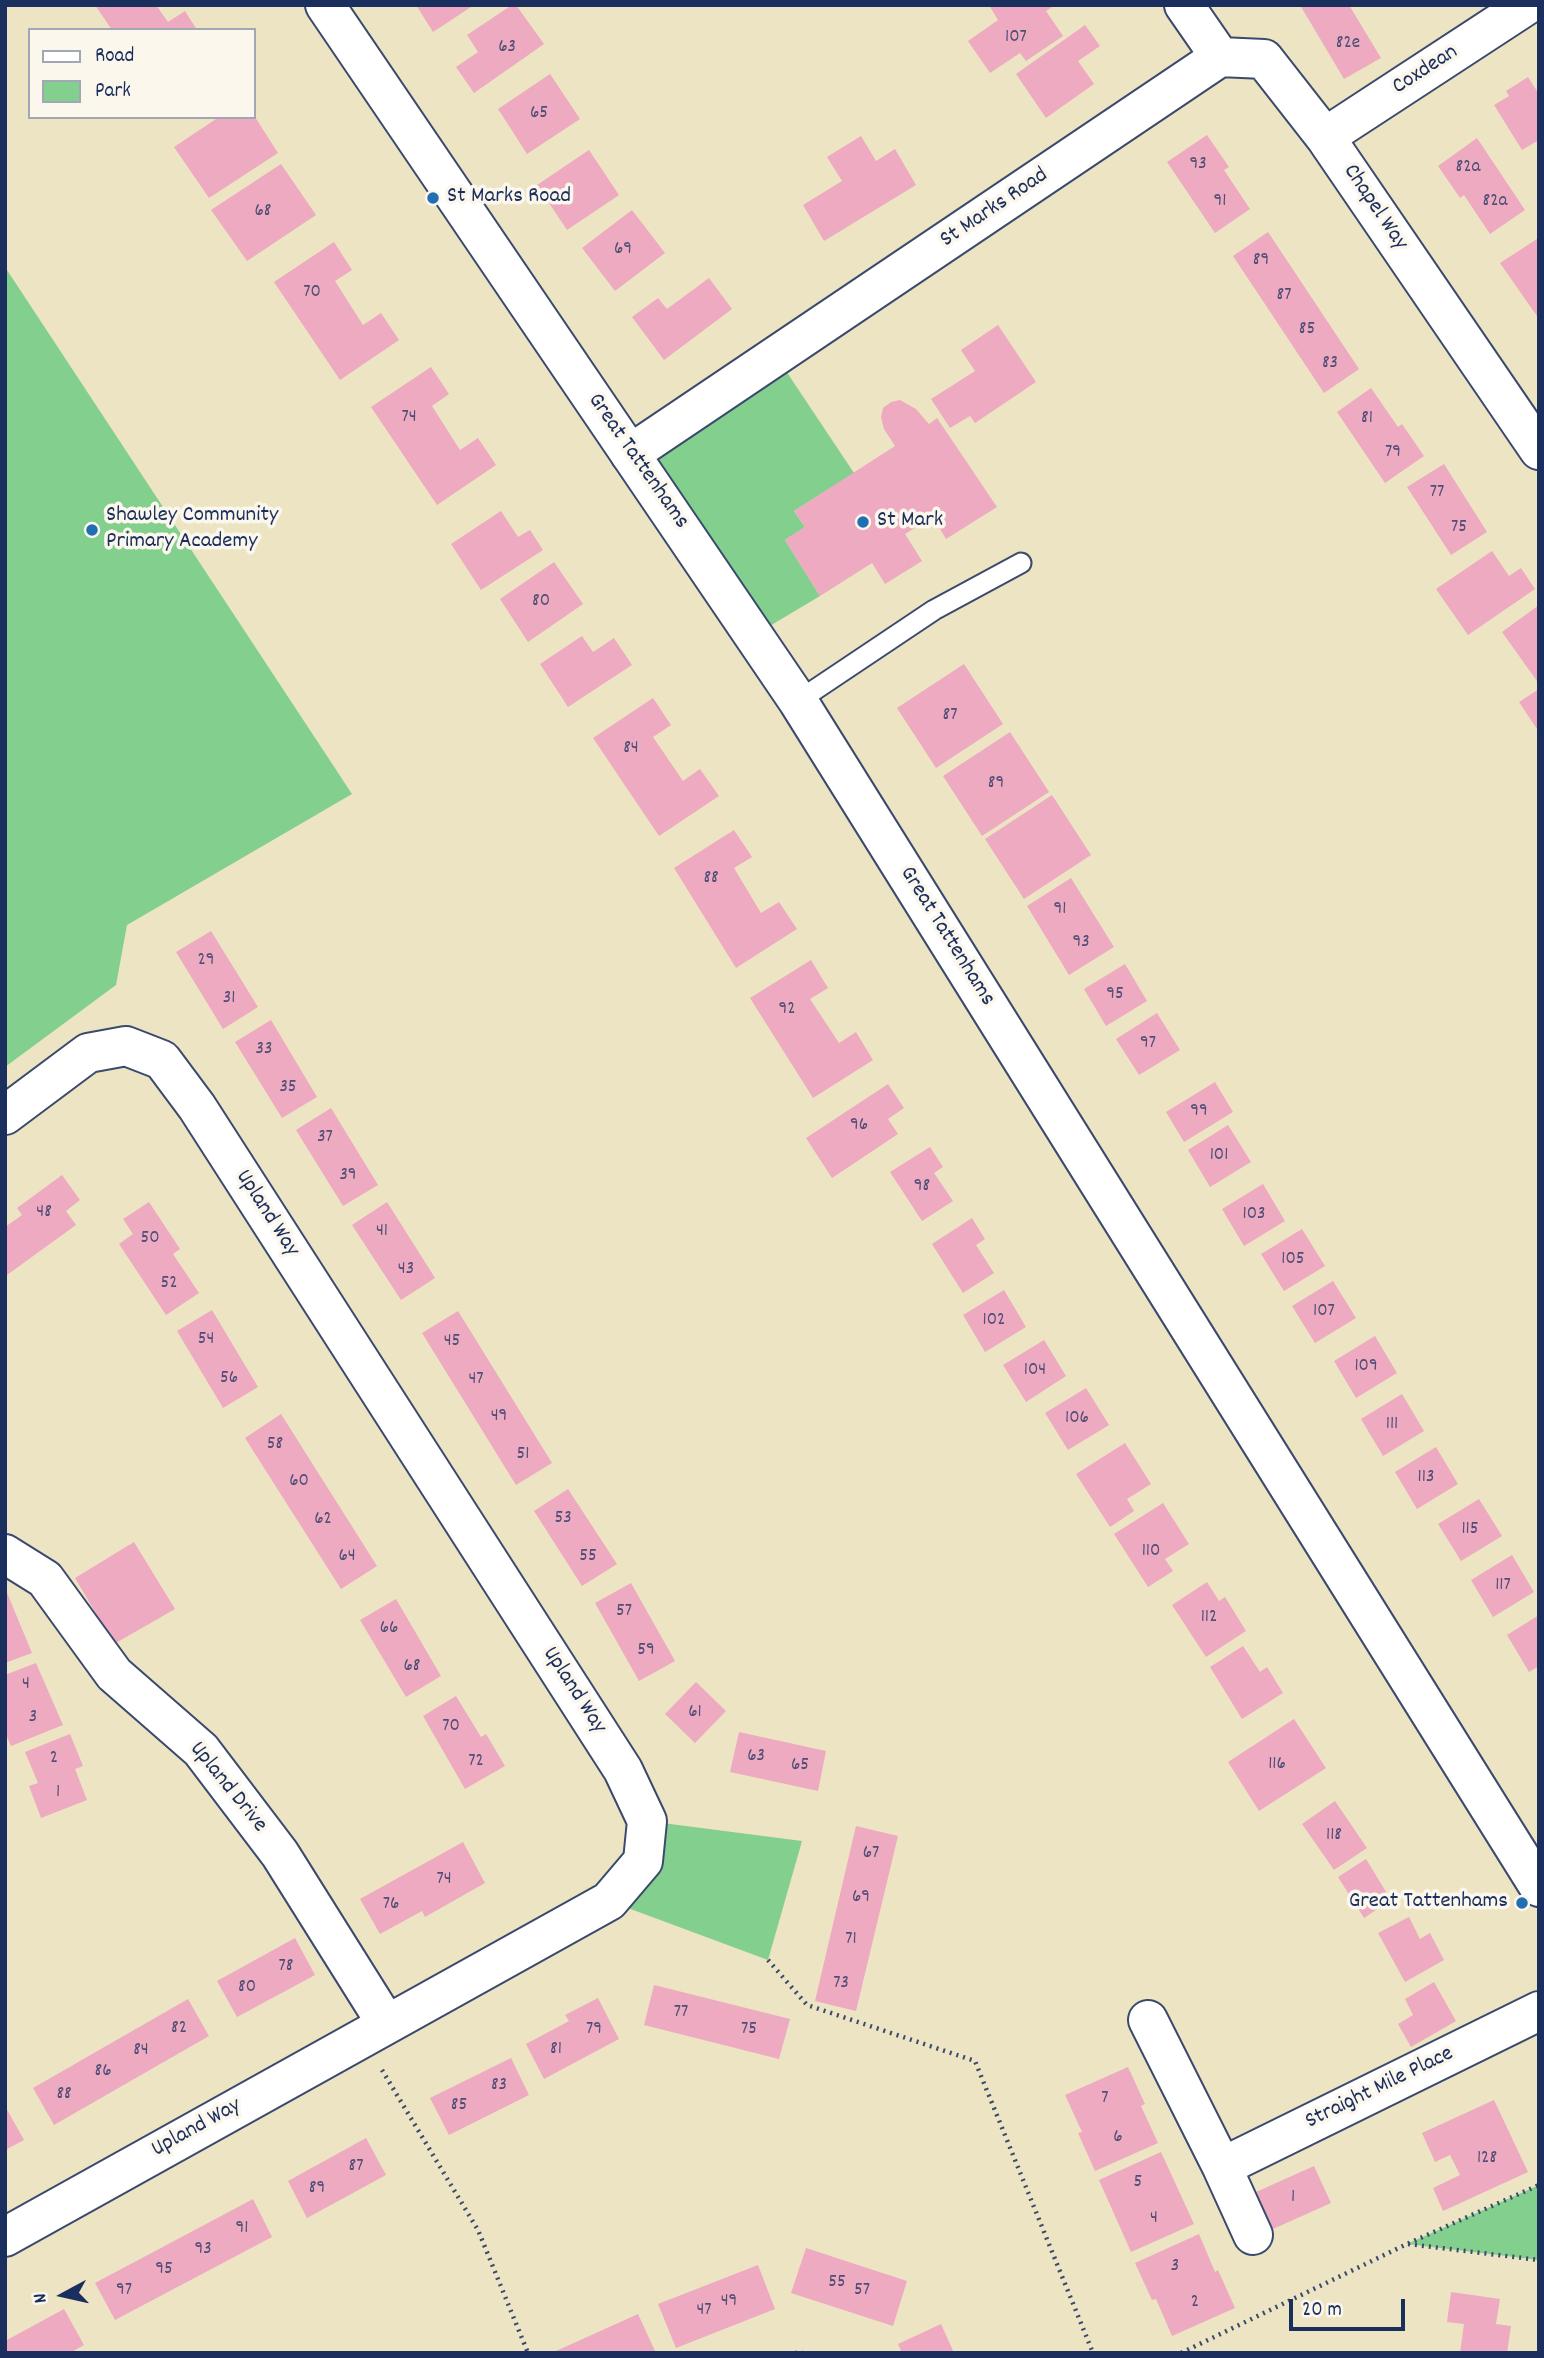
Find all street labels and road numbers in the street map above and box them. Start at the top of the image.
street label: Coxdean [1388,40,1464,102]
street label: Chapel Way [1335,160,1413,256]
street label: St Marks Road [936,163,1054,255]
street label: Great Tattenhams [580,389,694,535]
street label: Great Tattenhams [892,862,1000,1012]
street label: Upland Way [228,1165,304,1263]
street label: Upland Way [535,1642,611,1740]
street label: Upland Drive [182,1737,272,1839]
street label: Straight Mile Place [1302,2041,1458,2137]
street label: Upland Way [147,2093,247,2165]

